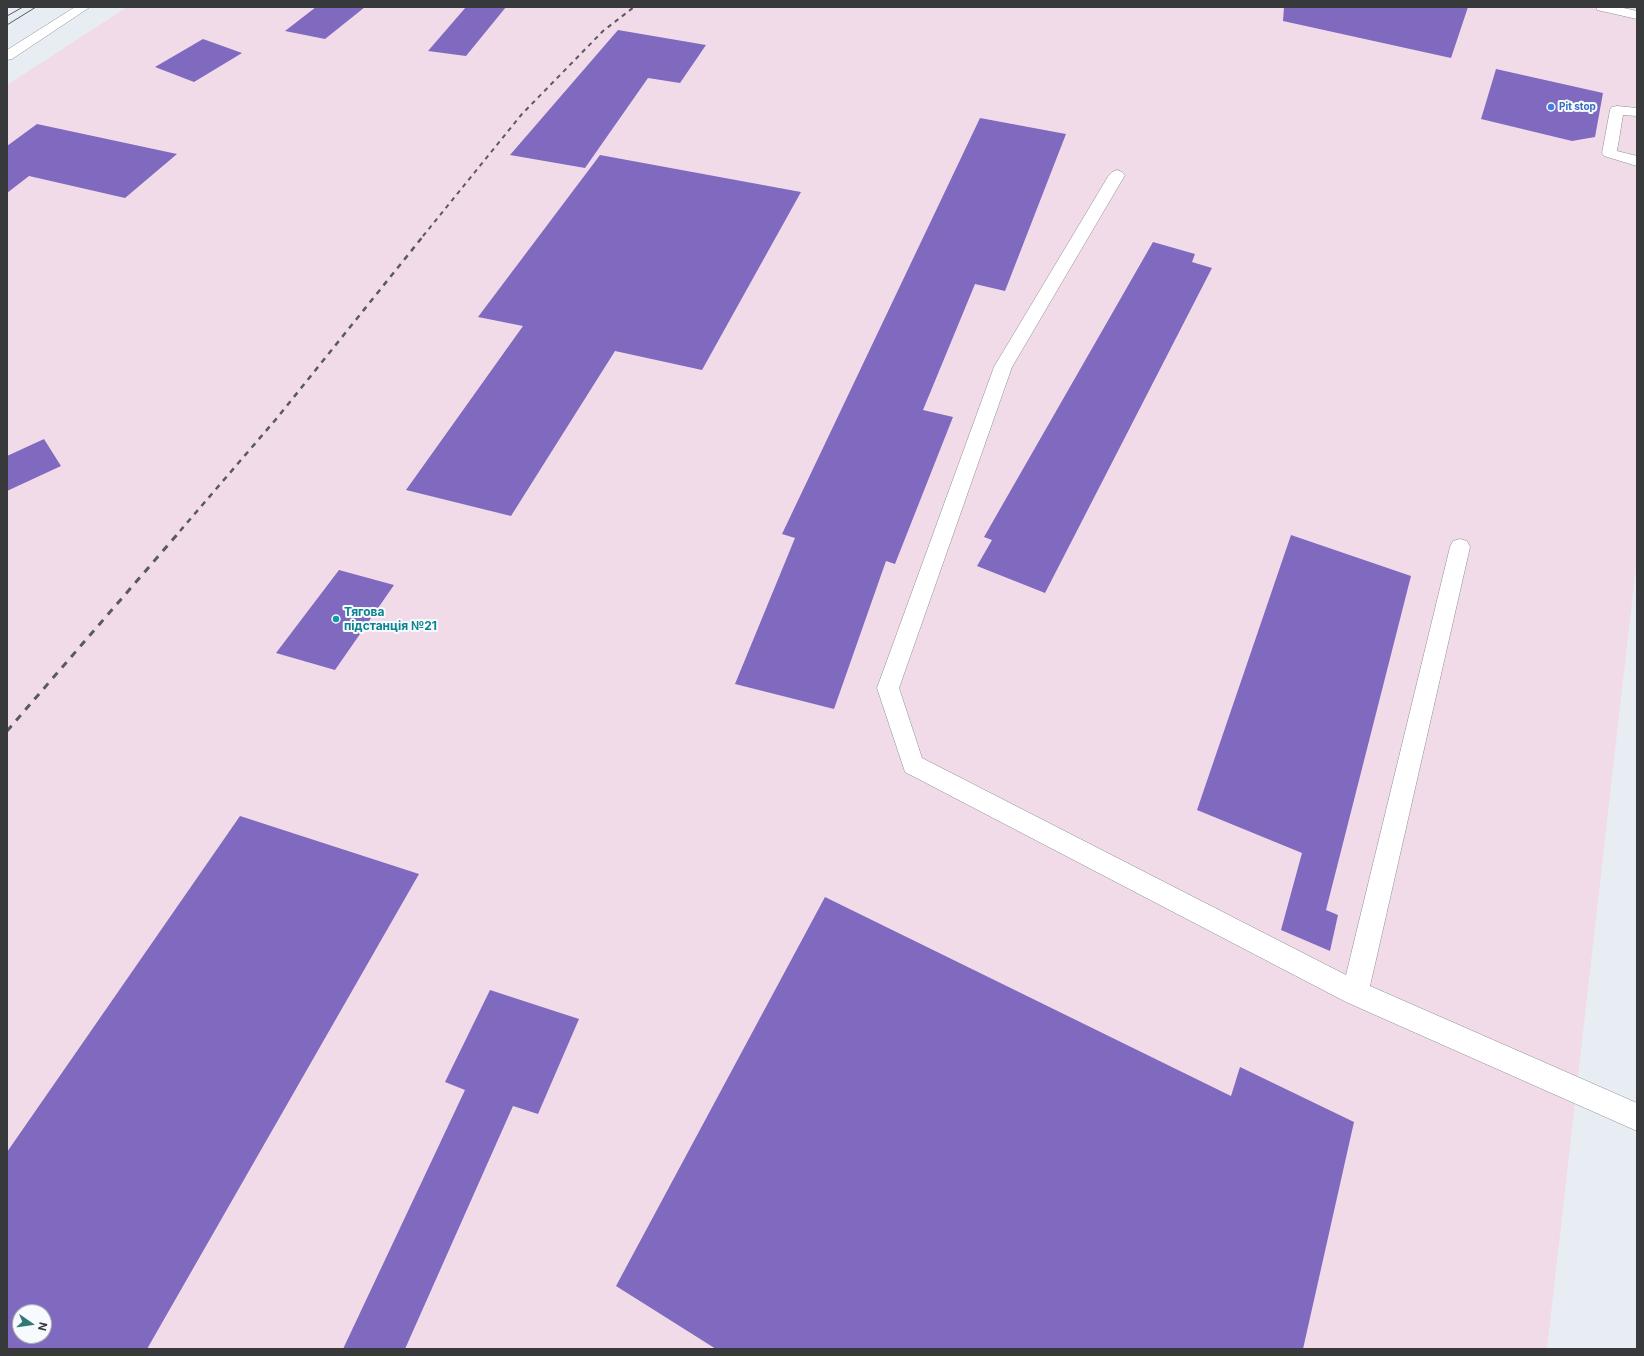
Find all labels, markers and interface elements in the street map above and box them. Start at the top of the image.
place label: Pit stop [1559,101,1596,113]
marker: Pit stop [1546,102,1556,112]
place label: Тягова пiдстанцiя №21 [344,605,437,633]
marker: Тягова пiдстанцiя №21 [331,614,341,624]
north arrow [12,1304,52,1344]
text: N [35,1321,50,1332]

